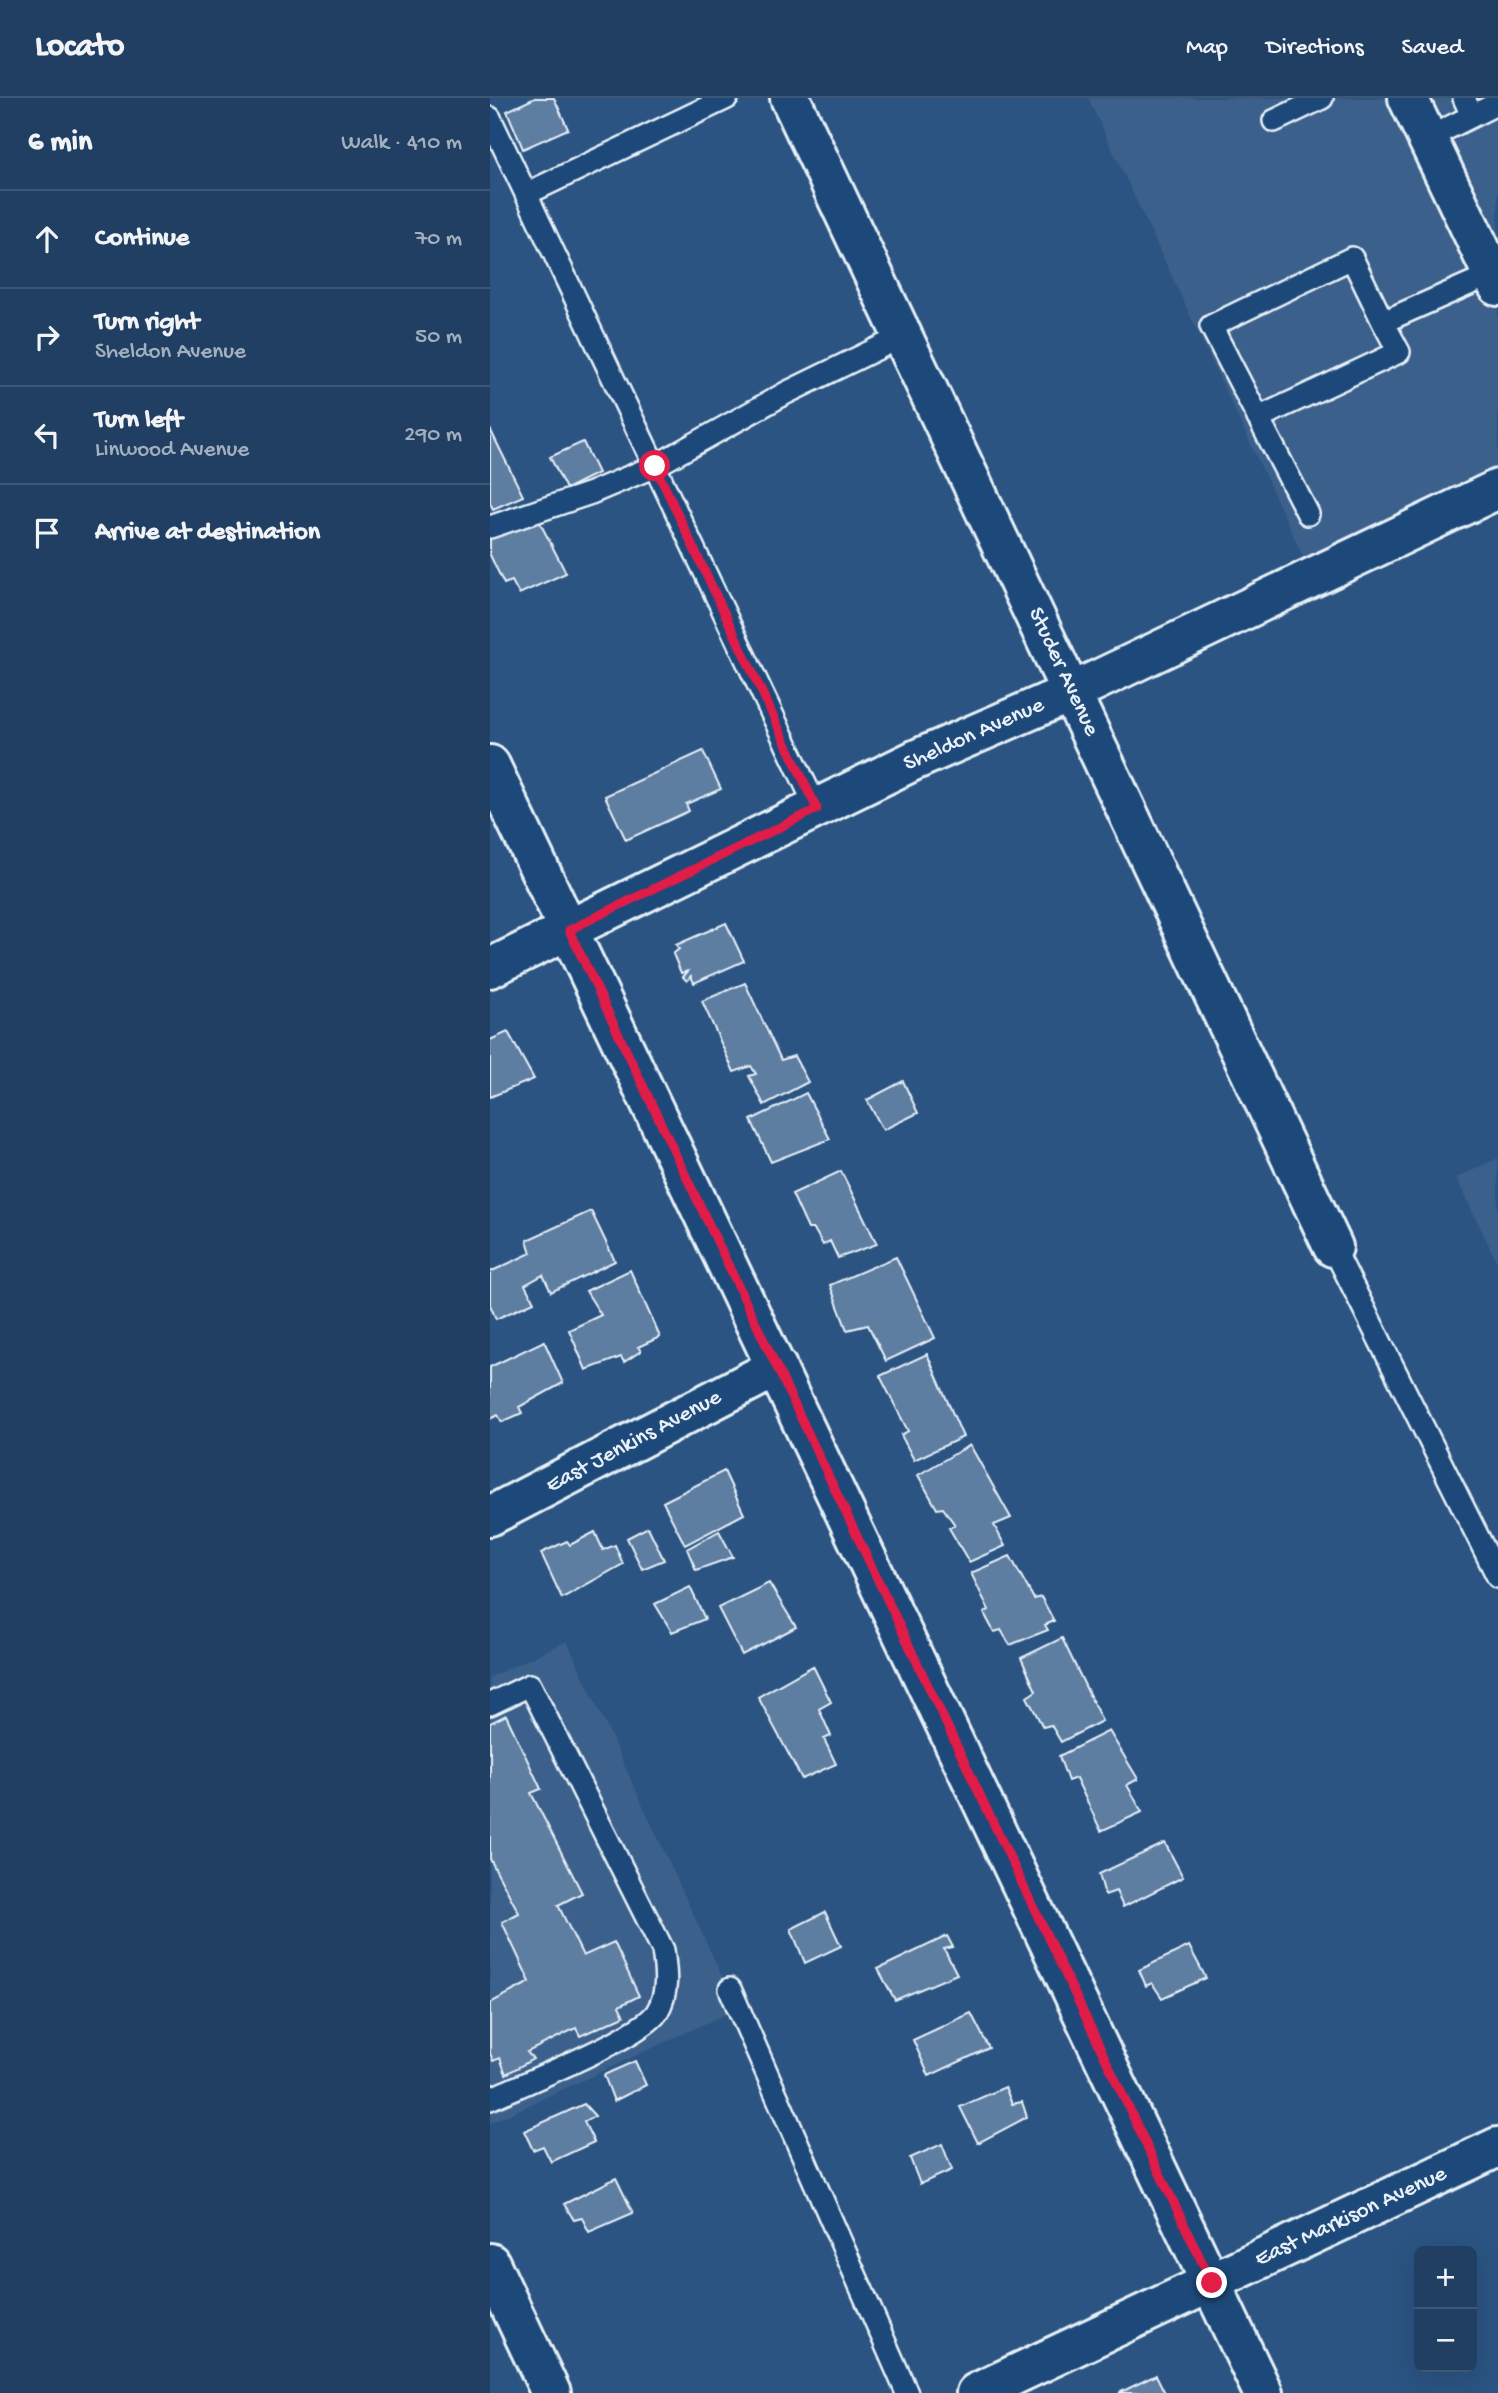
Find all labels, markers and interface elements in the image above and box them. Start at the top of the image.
text: Locato [35,29,124,67]
text: Map [1186,34,1228,63]
text: Directions [1266,34,1364,63]
text: Saved [1402,34,1463,63]
text: 6 min [28,126,92,161]
text: Walk · 410 m [341,130,462,157]
icon: ahead [28,220,66,258]
text: Continue [95,224,189,255]
text: 70 m [415,226,462,253]
text: Turn right [95,308,199,339]
icon: right [28,318,66,356]
text: 50 m [415,324,462,351]
text: Sheldon Avenue [95,339,246,366]
text: Turn left [95,406,183,437]
icon: left [28,416,66,454]
text: 290 m [404,422,462,449]
text: Linwood Avenue [95,437,249,464]
route start [639,450,670,481]
icon: arrive [28,514,66,552]
text: Arrive at destination [95,518,320,549]
street label: Studer Avenue [1021,603,1105,742]
street label: Sheldon Avenue [900,692,1049,778]
street label: East Jenkins Avenue [542,1384,727,1500]
street label: East Markison Avenue [1251,2160,1452,2273]
map controls [1414,2246,1477,2372]
button: + [1414,2246,1477,2309]
route end [1196,2267,1227,2298]
button: − [1414,2309,1477,2372]

